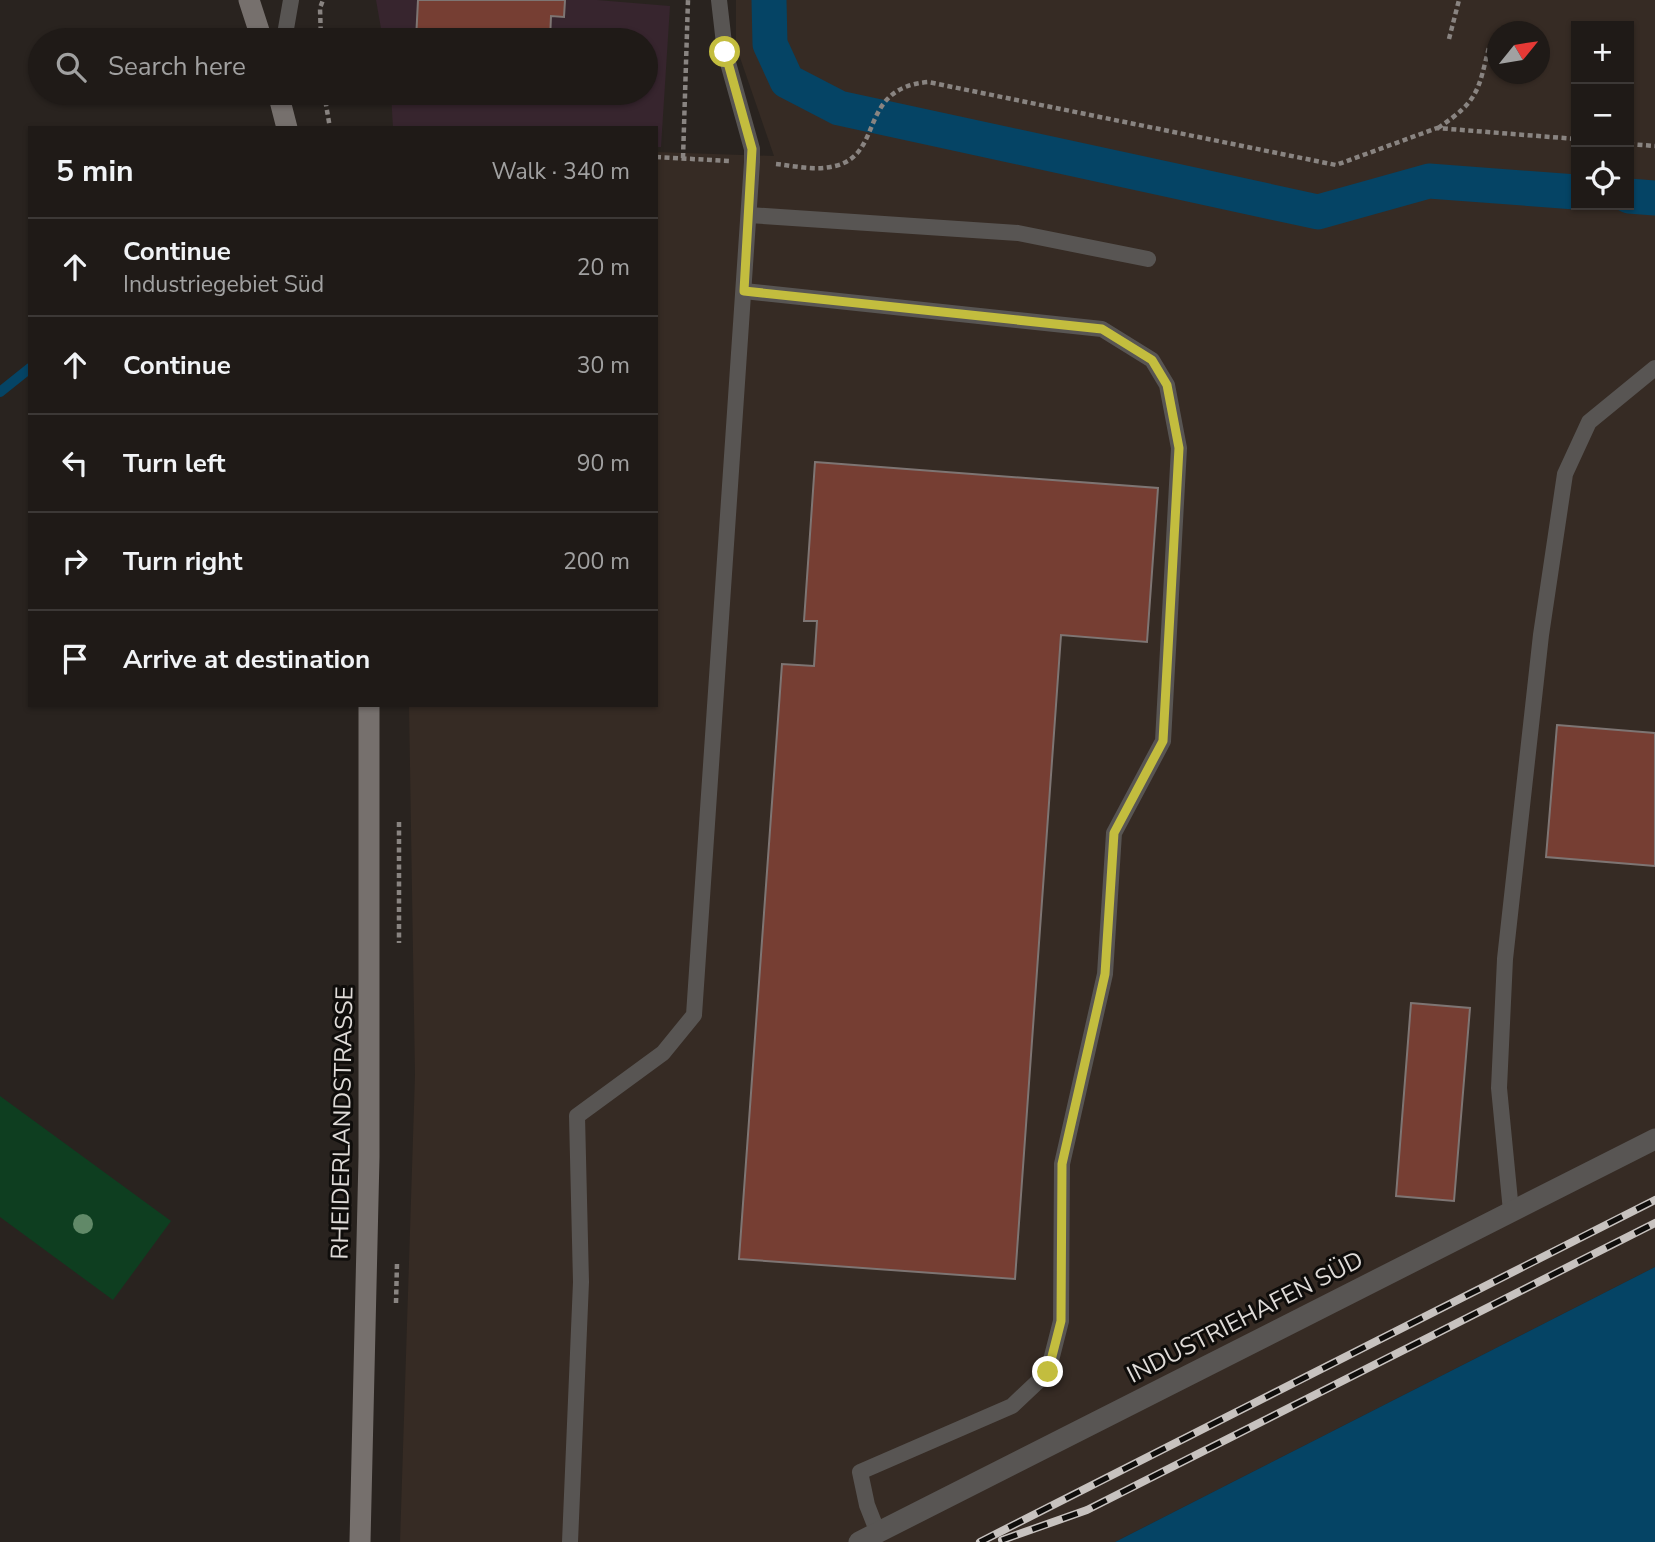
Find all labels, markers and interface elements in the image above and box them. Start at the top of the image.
north arrow [1487,21,1550,84]
map controls [1571,21,1634,210]
button: + [1571,21,1634,84]
search box [28,28,658,105]
route start [709,36,740,67]
icon: search [52,48,90,86]
text: Search here [108,49,246,84]
button: − [1571,84,1634,147]
button: locate [1571,147,1634,210]
text: 5 min [56,151,134,192]
text: Walk · 340 m [491,156,630,187]
text: Continue [123,234,231,269]
icon: ahead [56,248,94,286]
text: 20 m [577,252,630,283]
text: Industriegebiet Süd [123,269,324,300]
icon: ahead [56,346,94,384]
text: Continue [123,348,231,383]
text: 30 m [577,350,630,381]
icon: left [56,444,94,482]
text: Turn left [123,446,226,481]
text: 90 m [577,448,630,479]
icon: right [56,542,94,580]
text: Turn right [123,544,242,579]
text: 200 m [563,546,630,577]
icon: arrive [56,640,94,678]
text: Arrive at destination [123,642,370,677]
street label: RHEIDERLANDSTRASSE [324,986,360,1260]
street label: INDUSTRIEHAFEN SÜD [1121,1243,1369,1391]
route end [1032,1356,1063,1387]

